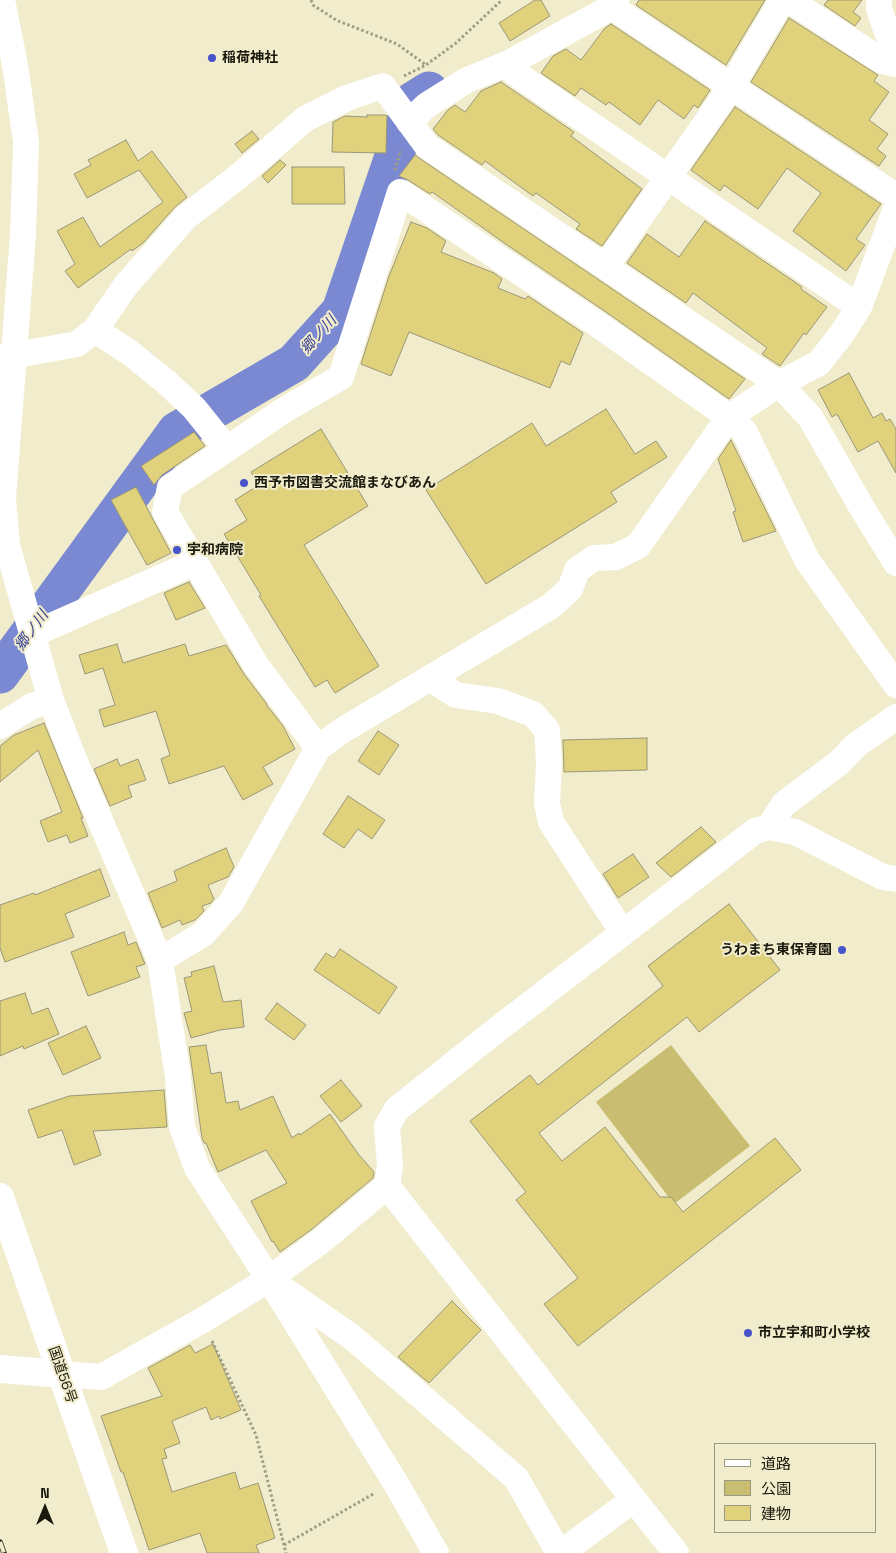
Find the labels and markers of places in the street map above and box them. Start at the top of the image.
place label: 稲荷神社 [222,50,278,66]
marker: 稲荷神社 [206,52,218,64]
place label: 西予市図書交流館まなびあん [254,475,436,491]
marker: 西予市図書交流館まなびあん [238,477,250,489]
place label: 宇和病院 [187,542,243,558]
marker: 宇和病院 [171,544,183,556]
place label: うわまち東保育園 [720,942,832,958]
marker: うわまち東保育園 [836,944,848,956]
place label: 市立宇和町小学校 [758,1325,870,1341]
marker: 市立宇和町小学校 [742,1327,754,1339]

